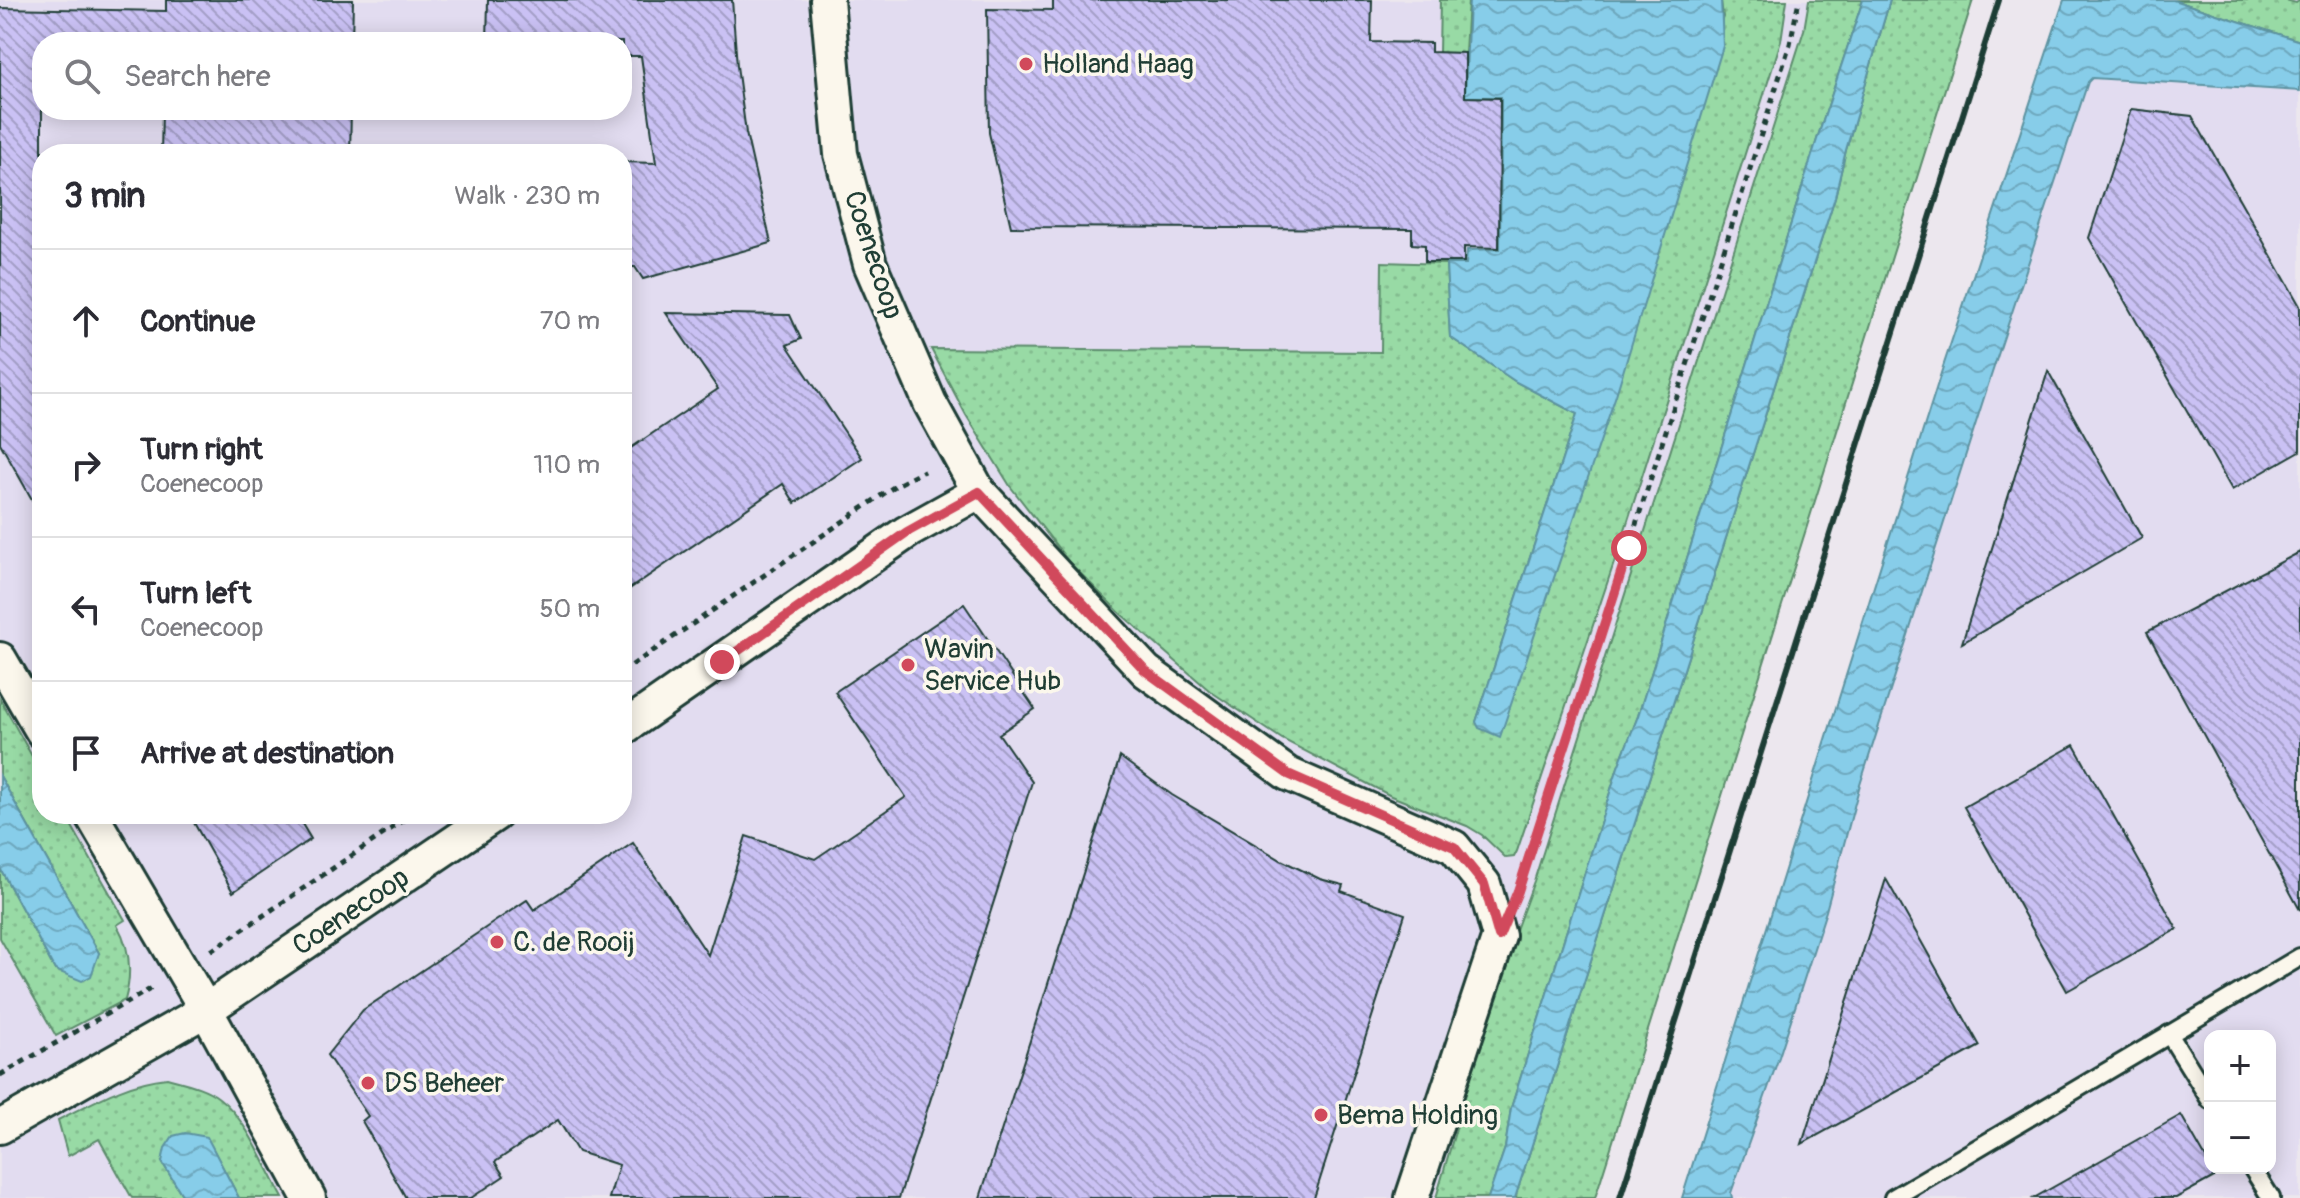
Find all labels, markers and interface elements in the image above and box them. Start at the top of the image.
search box [32,32,632,120]
place label: Holland Haag [1042,47,1194,82]
icon: search [60,54,104,98]
marker: Holland Haag [1017,55,1035,73]
text: Search here [124,58,271,95]
text: 3 min [64,175,146,218]
text: Walk · 230 m [454,180,600,212]
street label: Coenecoop [836,186,910,324]
icon: ahead [64,299,108,343]
text: Continue [140,303,255,340]
text: 70 m [540,305,600,337]
text: Turn right [140,431,263,468]
icon: right [64,443,108,487]
text: 110 m [533,449,600,481]
text: Coenecoop [140,468,264,500]
route start [1611,530,1647,566]
text: Turn left [140,575,251,612]
icon: left [64,587,108,631]
text: 50 m [539,593,600,625]
text: Coenecoop [140,612,264,644]
place label: Wavin Service Hub [924,632,1061,699]
route end [704,644,740,680]
marker: Wavin Service Hub [899,656,917,674]
icon: arrive [64,731,108,775]
text: Arrive at destination [140,735,394,772]
street label: Coenecoop [286,860,416,964]
place label: C. de Rooij [513,925,635,960]
marker: C. de Rooij [488,933,506,951]
map controls [2204,1030,2276,1174]
button: + [2204,1030,2276,1102]
place label: DS Beheer [384,1066,504,1101]
marker: DS Beheer [359,1074,377,1092]
place label: Bema Holding [1337,1098,1498,1133]
button: − [2204,1102,2276,1174]
marker: Bema Holding [1312,1106,1330,1124]

